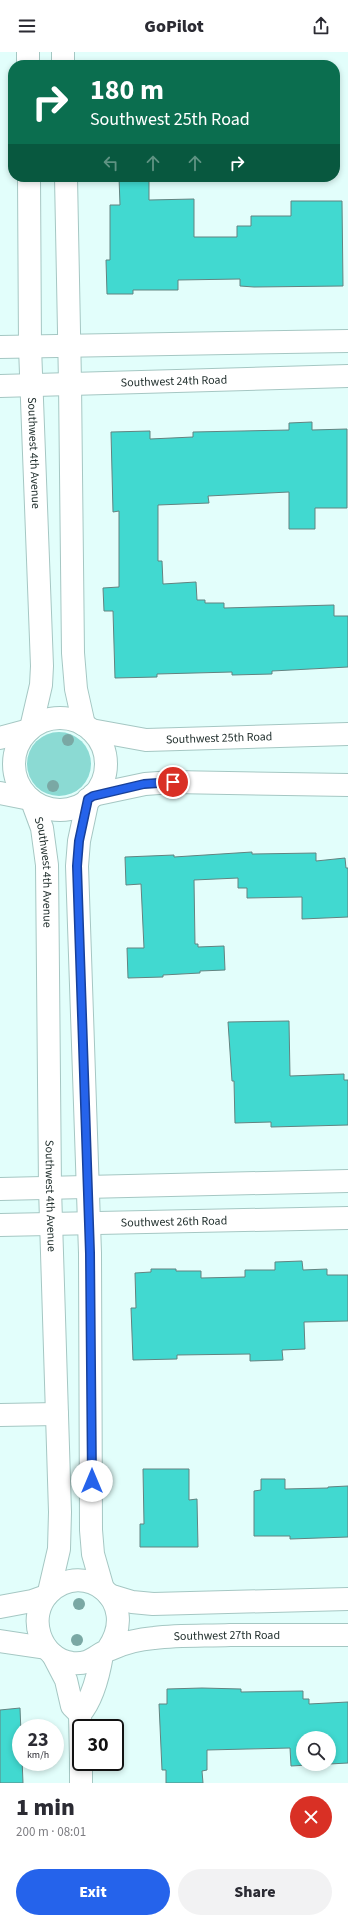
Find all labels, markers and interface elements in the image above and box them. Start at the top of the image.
text: GoPilot [144,14,204,39]
icon: menu [16,15,38,37]
icon: share [310,15,332,37]
text: 180 m [90,70,164,110]
icon: right [24,76,76,128]
text: Southwest 25th Road [90,107,250,132]
icon: left [100,152,122,174]
icon: ahead [142,152,164,174]
icon: ahead [184,152,206,174]
icon: right [226,152,248,174]
street label: Southwest 24th Road [120,371,227,391]
street label: Southwest 4th Avenue [23,397,45,509]
street label: Southwest 25th Road [166,728,273,748]
pin [156,765,190,799]
icon: arrive [162,771,184,793]
street label: Southwest 4th Avenue [30,814,56,928]
street label: Southwest 4th Avenue [41,1140,60,1252]
street label: Southwest 26th Road [120,1212,227,1231]
position arrow [71,1460,113,1502]
street label: Southwest 27th Road [173,1627,280,1645]
speed limit sign: 30 [72,1719,124,1771]
text: 23 [27,1726,49,1754]
map controls [296,1731,336,1771]
button: search [296,1731,336,1771]
text: km/h [27,1748,49,1762]
text: 1 min [16,1790,75,1825]
button: close [290,1796,332,1838]
text: 200 m · 08:01 [16,1823,86,1841]
button: Exit [16,1869,170,1915]
button: Share [178,1869,332,1915]

